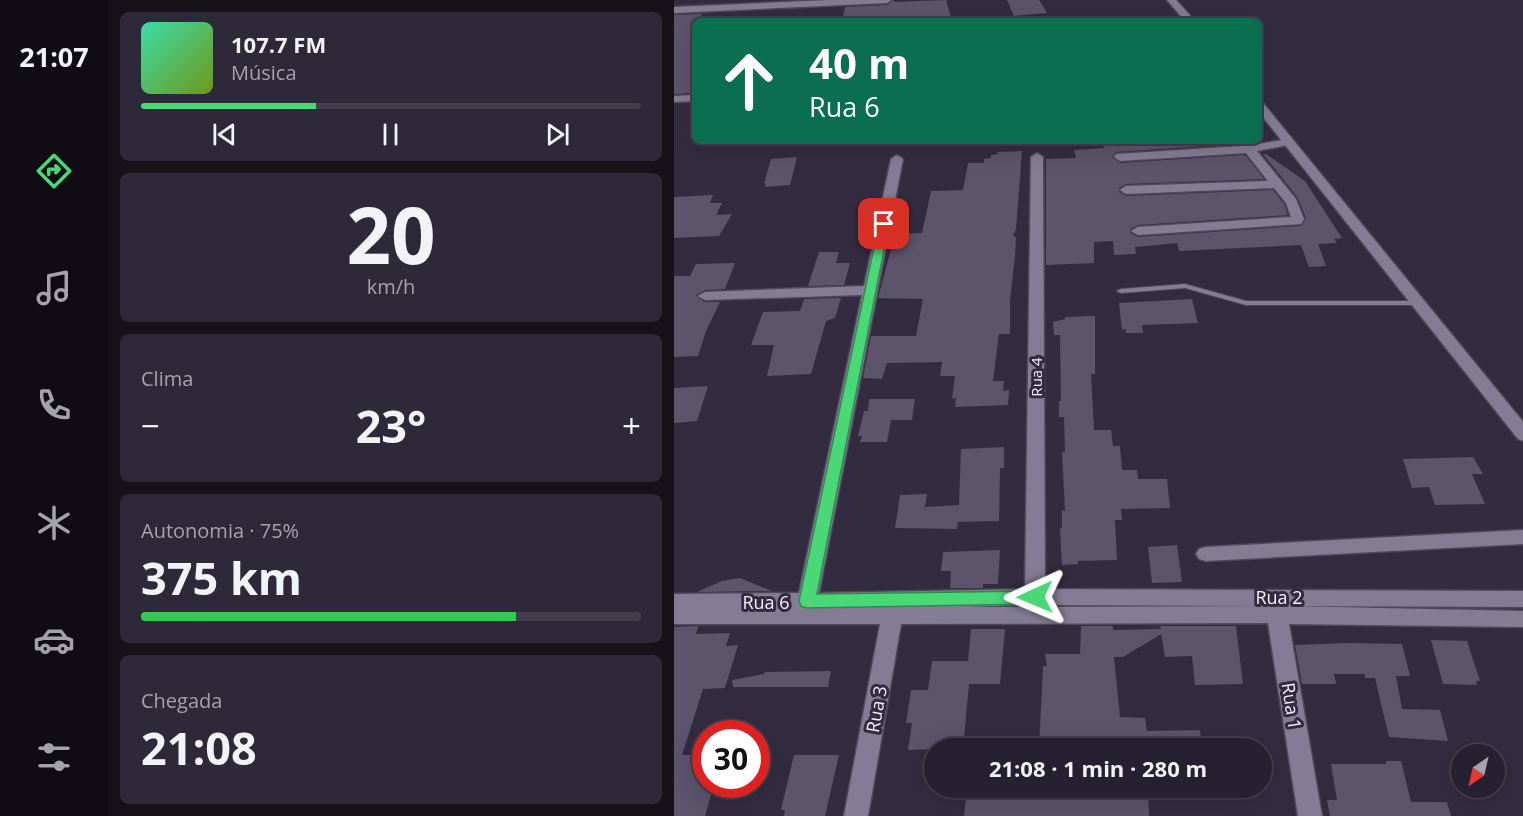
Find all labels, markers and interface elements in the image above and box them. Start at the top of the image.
text: 107.7 FM [231,29,326,59]
text: 40 m [809,34,909,91]
text: 21:07 [19,38,89,75]
icon: ahead [710,42,788,120]
text: Música [231,59,297,86]
text: Rua 6 [809,88,880,125]
icon: previous [208,118,241,151]
icon: pause [374,118,407,151]
icon: next [541,118,574,151]
icon: directions [33,150,75,192]
text: 20 [346,181,436,287]
pin [858,198,909,249]
icon: arrive [867,207,900,240]
icon: music [33,267,75,309]
text: km/h [367,273,415,300]
street label: Rua 4 [1026,357,1046,397]
text: Clima [141,365,193,392]
icon: phone [33,384,75,426]
text: 23° [356,395,426,456]
text: − [141,403,160,448]
text: + [622,403,641,448]
icon: climate [33,502,75,544]
text: Autonomia · 75% [141,517,299,544]
text: 375 km [141,547,302,608]
position arrow [1003,565,1067,629]
street label: Rua 2 [1255,585,1303,609]
street label: Rua 6 [742,590,790,614]
icon: car [33,619,75,661]
street label: Rua 1 [1276,681,1308,731]
street label: Rua 3 [860,684,892,734]
text: Chegada [141,687,222,714]
text: 21:08 [141,717,257,778]
speed limit sign: 30 [692,720,770,798]
icon: filters [33,736,75,778]
north arrow [1451,744,1505,798]
map controls [1451,744,1505,798]
text: 21:08 · 1 min · 280 m [989,753,1207,783]

